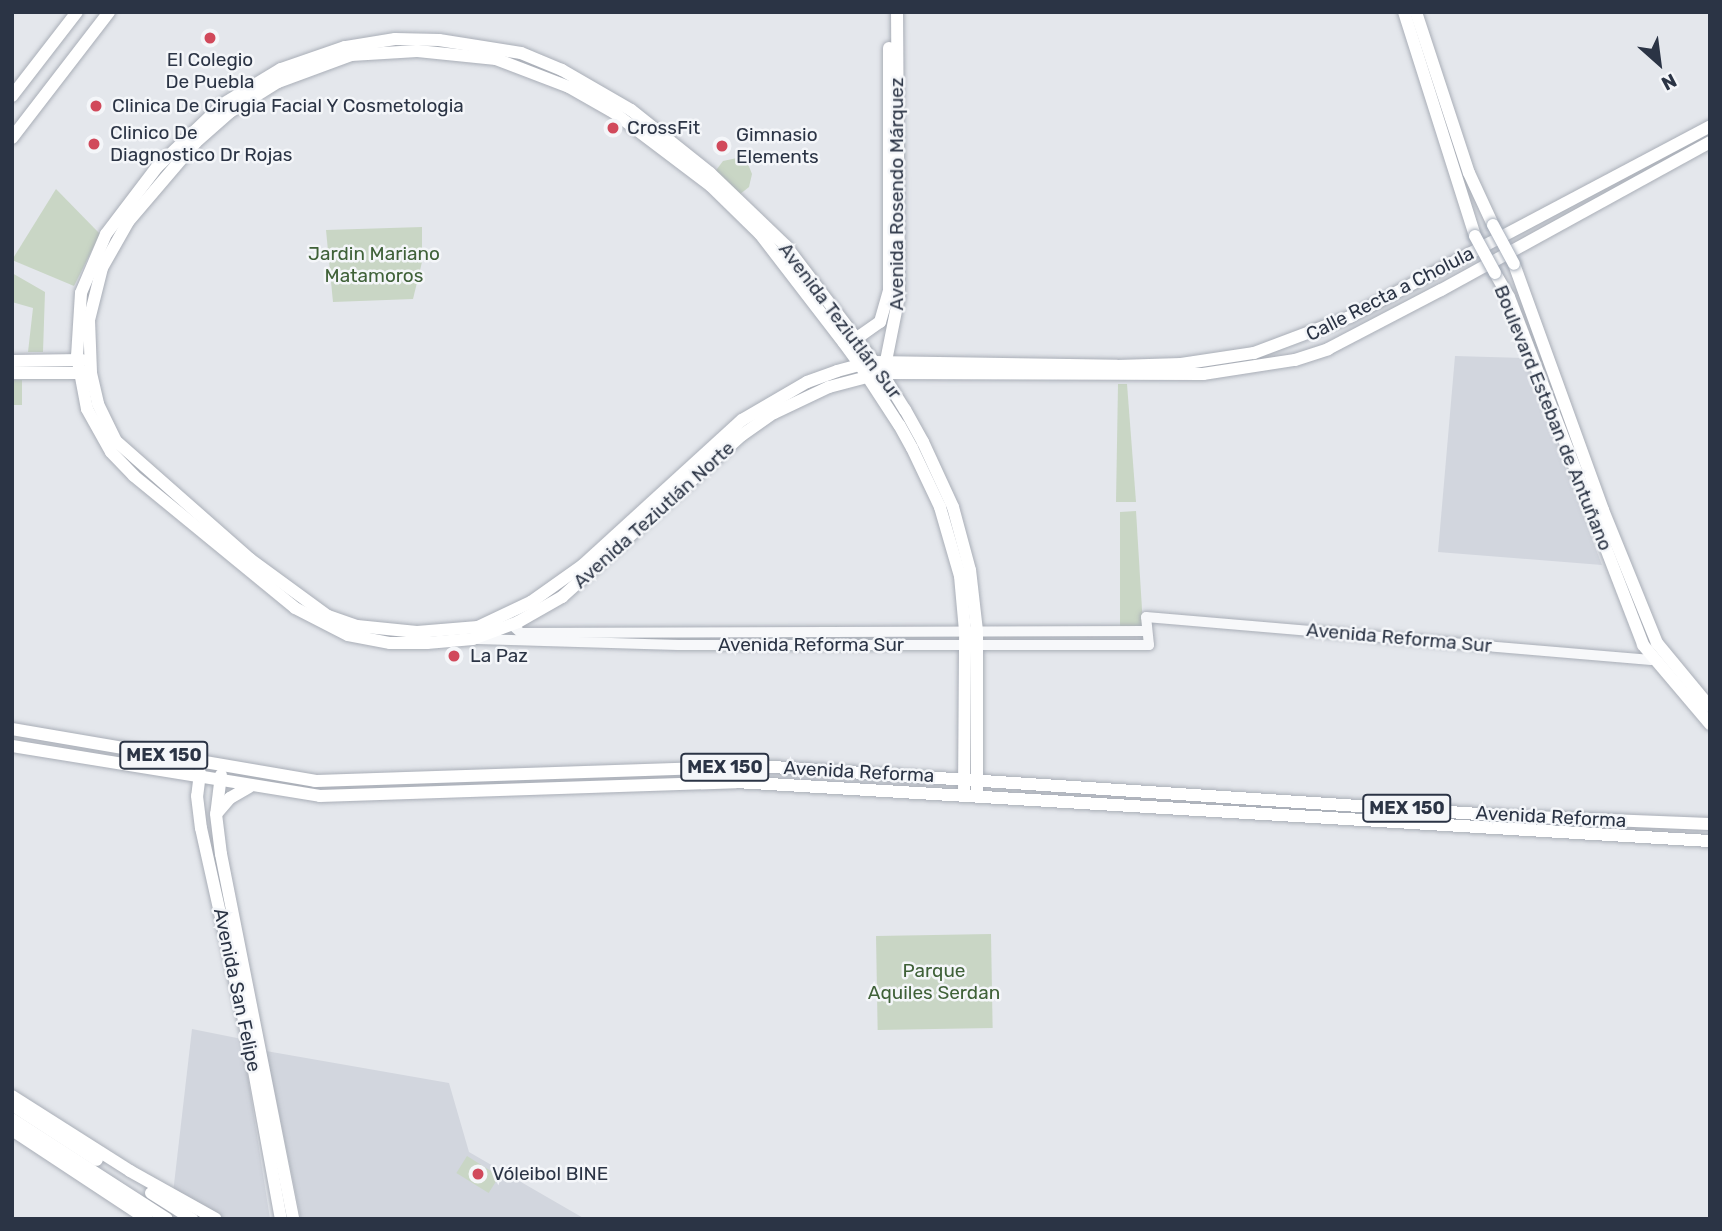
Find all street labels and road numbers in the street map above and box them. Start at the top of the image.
street label: Avenida Rosendo Márquez [886,77,908,311]
street label: Avenida Teziutlán Sur [774,238,906,404]
street label: Calle Recta a Cholula [1302,242,1478,346]
street label: Boulevard Esteban de Antuñano [1489,282,1617,554]
street label: Avenida Teziutlán Norte [569,437,739,593]
street label: Avenida Reforma Sur [1305,619,1493,657]
street label: Avenida Reforma Sur [718,634,904,656]
road number: MEX 150 [118,740,210,770]
road number: MEX 150 [680,752,770,782]
street label: Avenida Reforma [783,757,935,787]
road number: MEX 150 [1362,794,1452,822]
street label: Avenida Reforma [1475,802,1627,832]
street label: Avenida San Felipe [209,906,265,1074]

